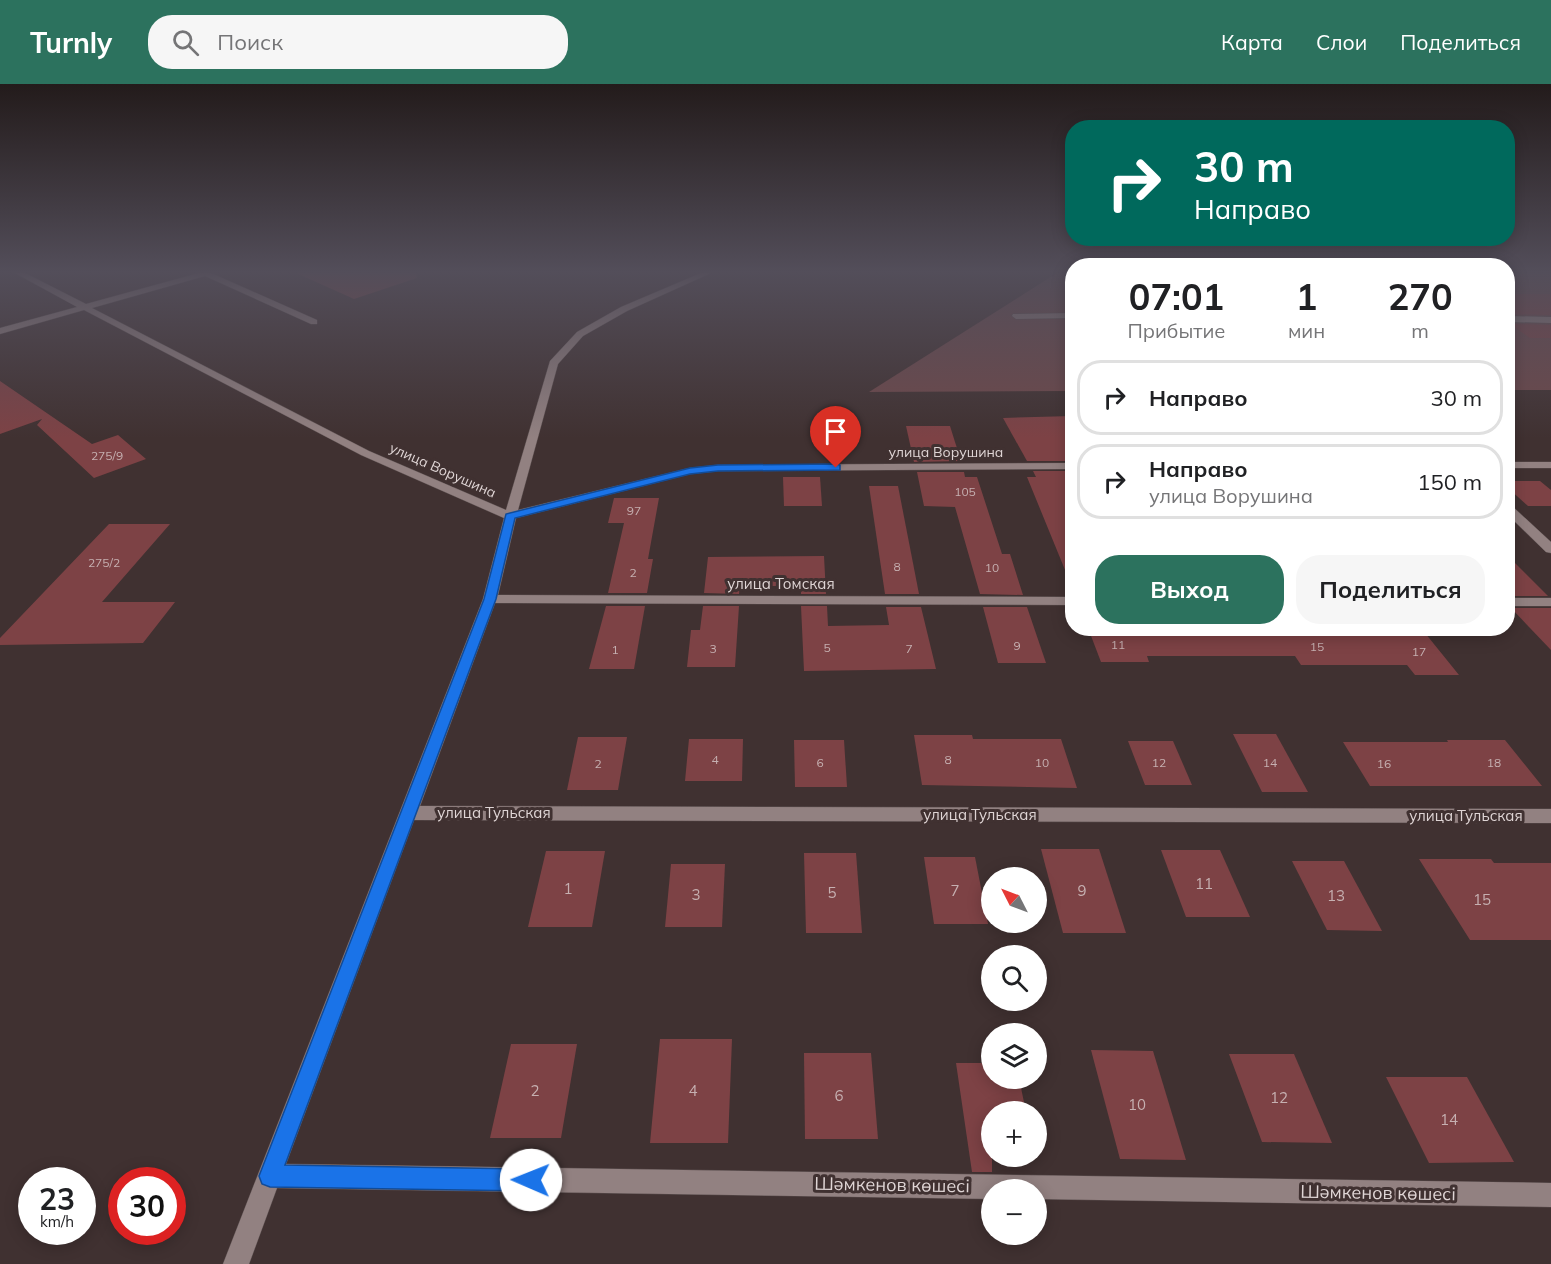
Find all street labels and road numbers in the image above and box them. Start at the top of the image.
street label: улица Ворушина [387,438,499,502]
street label: улица Ворушина [889,443,1003,461]
street label: улица Томская [727,574,835,593]
street label: улица Тульская [437,803,551,822]
street label: улица Тульская [923,805,1037,824]
street label: улица Тульская [1409,806,1523,825]
street label: Шәмкенов көшесі [814,1172,970,1197]
street label: Шәмкенов көшесі [1300,1180,1456,1205]

